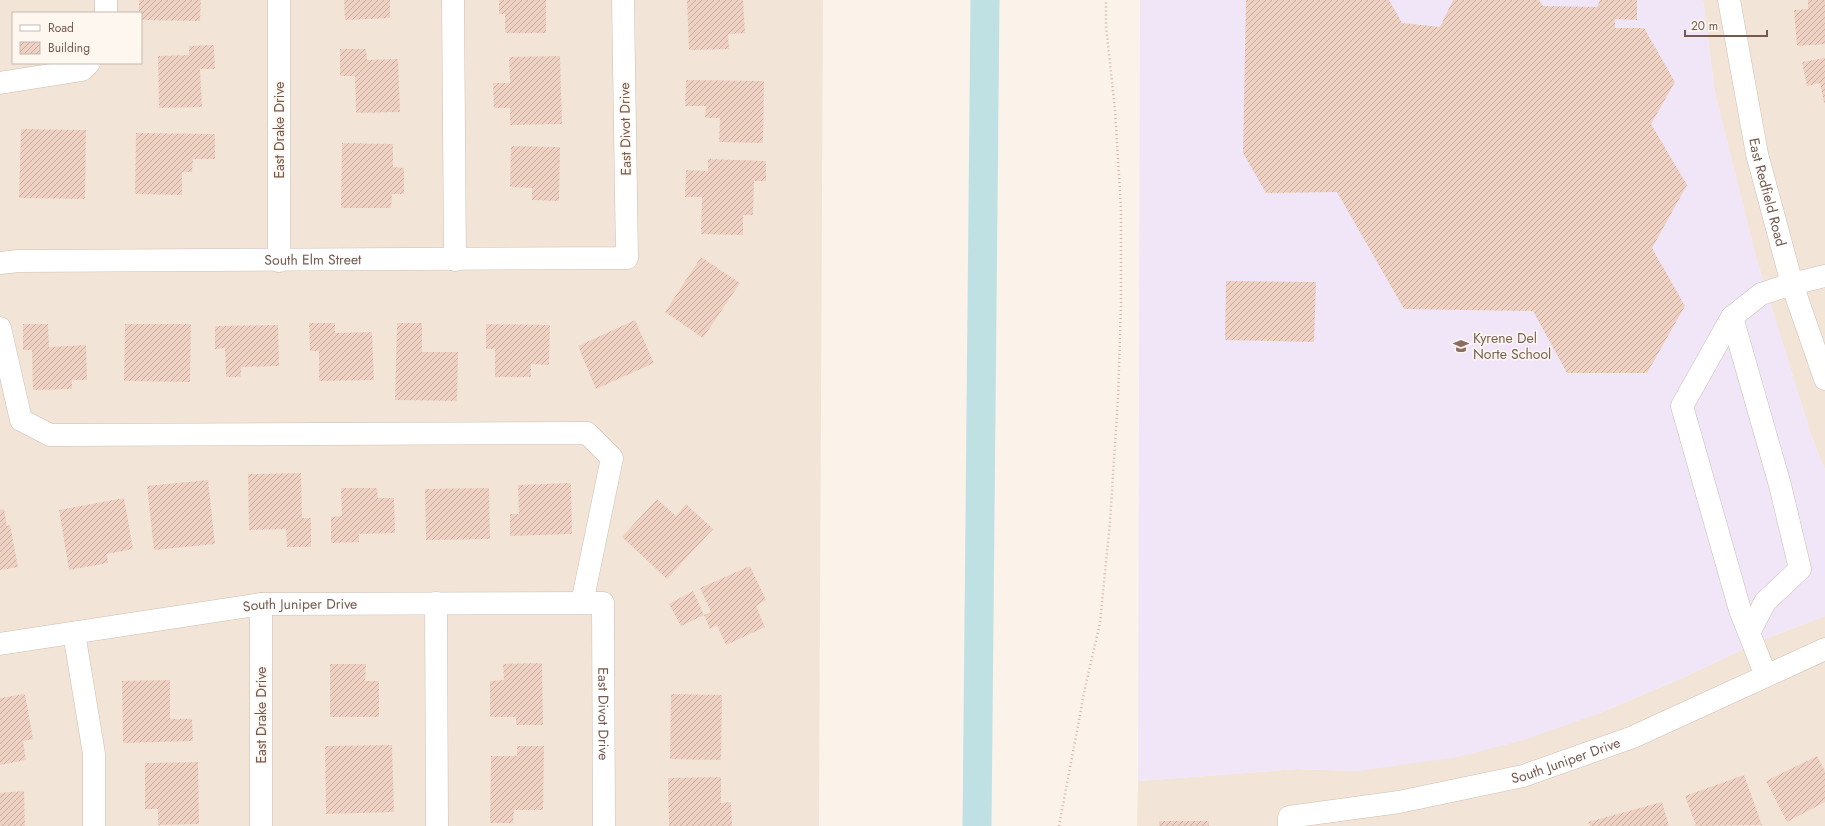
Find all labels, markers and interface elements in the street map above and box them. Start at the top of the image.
legend [12,12,142,64]
scale bar [1685,12,1767,38]
text: 20 m [1691,17,1718,35]
text: Road [48,19,74,37]
text: Building [48,39,90,57]
street label: East Drake Drive [269,81,289,179]
street label: East Divot Drive [614,82,636,176]
street label: East Redfield Road [1744,136,1791,248]
street label: South Elm Street [264,249,362,270]
place label: Kyrene Del Norte School [1473,328,1551,364]
school or university icon: Kyrene Del Norte School [1452,337,1470,355]
street label: South Juniper Drive [241,594,357,617]
street label: East Drake Drive [251,666,271,764]
street label: East Divot Drive [593,667,614,761]
street label: South Juniper Drive [1509,732,1623,788]

